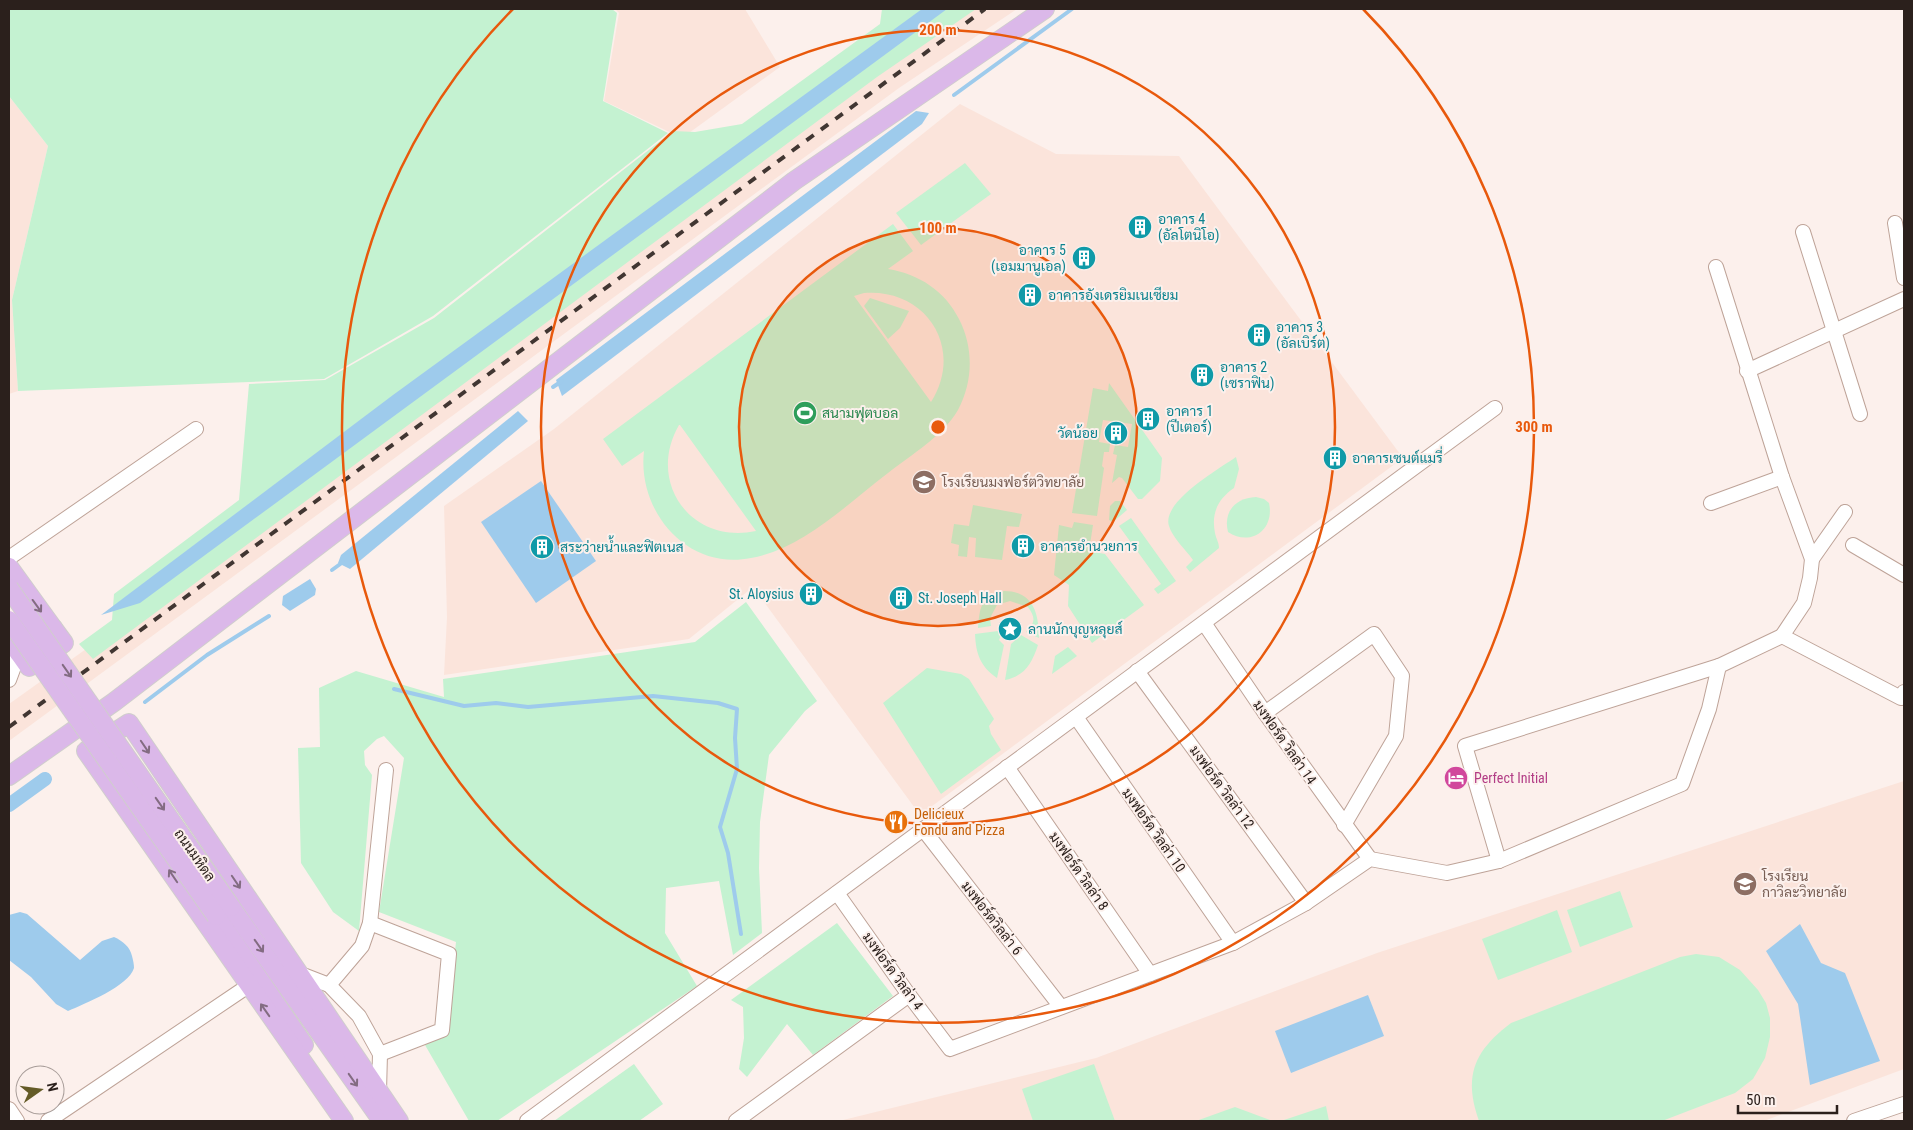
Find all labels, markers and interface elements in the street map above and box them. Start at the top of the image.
text: 200 m [919,21,957,39]
place label: อาคาร 4 (อัลโตนิโอ) [1158,211,1219,244]
building icon: อาคาร 4 (อัลโตนิโอ) [1127,214,1153,240]
text: 100 m [919,219,957,237]
place label: อาคาร 5 (เอมมานูเอล) [991,242,1066,276]
building icon: อาคาร 5 (เอมมานูเอล) [1071,245,1097,271]
building icon: อาคารอังเดรยิมเนเซียม [1017,282,1043,308]
place label: อาคารอังเดรยิมเนเซียม [1048,286,1178,303]
place label: อาคาร 3 (อัลเบิร์ต) [1276,319,1330,352]
building icon: อาคาร 3 (อัลเบิร์ต) [1246,322,1272,348]
place label: อาคาร 2 (เซราฟิน) [1220,359,1274,392]
building icon: อาคาร 2 (เซราฟิน) [1189,362,1215,388]
sports icon: สนามฟุตบอล [792,400,818,426]
place label: อาคาร 1 (ปีเตอร์) [1166,403,1213,436]
place label: สนามฟุตบอล [822,405,898,423]
building icon: อาคาร 1 (ปีเตอร์) [1135,406,1161,432]
centre of rings [929,418,947,436]
text: 300 m [1515,418,1553,436]
building icon: วัดน้อย [1103,420,1129,446]
place label: วัดน้อย [1057,424,1098,441]
building icon: อาคารเซนต์แมรี่ [1322,445,1348,471]
place label: อาคารเซนต์แมรี่ [1352,446,1443,466]
school or university icon: โรงเรียนมงฟอร์ตวิทยาลัย [911,469,937,495]
place label: โรงเรียนมงฟอร์ตวิทยาลัย [941,473,1084,490]
building icon: อาคารอำนวยการ [1010,533,1036,559]
building icon: สระว่ายน้ำและฟิตเนส [529,534,555,560]
place label: สระว่ายน้ำและฟิตเนส [560,535,684,555]
place label: อาคารอำนวยการ [1040,538,1138,554]
building icon: St. Aloysius [798,581,824,607]
building icon: St. Joseph Hall [888,585,914,611]
place label: St. Aloysius [729,586,794,602]
place label: St. Joseph Hall [918,590,1002,606]
one-way arrow [32,599,43,612]
place icon: ลานนักบุญหลุยส์ [997,616,1023,642]
place label: ลานนักบุญหลุยส์ [1028,620,1123,639]
one-way arrow [62,664,72,678]
street label: มงฟอร์ด วิลล่า 14 [1250,696,1321,787]
one-way arrow [140,740,150,754]
street label: มงฟอร์ด วิลล่า 12 [1187,742,1258,832]
hotel icon: Perfect Initial [1443,765,1469,791]
place label: Perfect Initial [1474,770,1548,786]
street label: มงฟอร์ด วิลล่า 10 [1119,784,1190,875]
one-way arrow [155,797,165,811]
place label: Delicieux Fondu and Pizza [914,806,1005,838]
restaurant icon: Delicieux Fondu and Pizza [883,809,909,835]
street label: ถนนมหิดล [171,826,219,884]
street label: มงฟอร์ด วิลล่า 8 [1046,828,1113,913]
place label: โรงเรียน กาวิละวิทยาลัย [1761,867,1847,900]
one-way arrow [168,870,178,884]
school or university icon: โรงเรียน กาวิละวิทยาลัย [1732,871,1758,897]
one-way arrow [231,875,241,889]
street label: มงฟอร์ตวิลล่า 6 [958,877,1026,958]
street label: มงฟอร์ด วิลล่า 4 [860,929,927,1013]
one-way arrow [254,939,264,953]
one-way arrow [260,1003,270,1017]
north arrow [15,1065,65,1115]
one-way arrow [348,1072,358,1086]
text: N [44,1081,61,1093]
scale bar [1738,1082,1837,1114]
text: 50 m [1746,1091,1776,1109]

